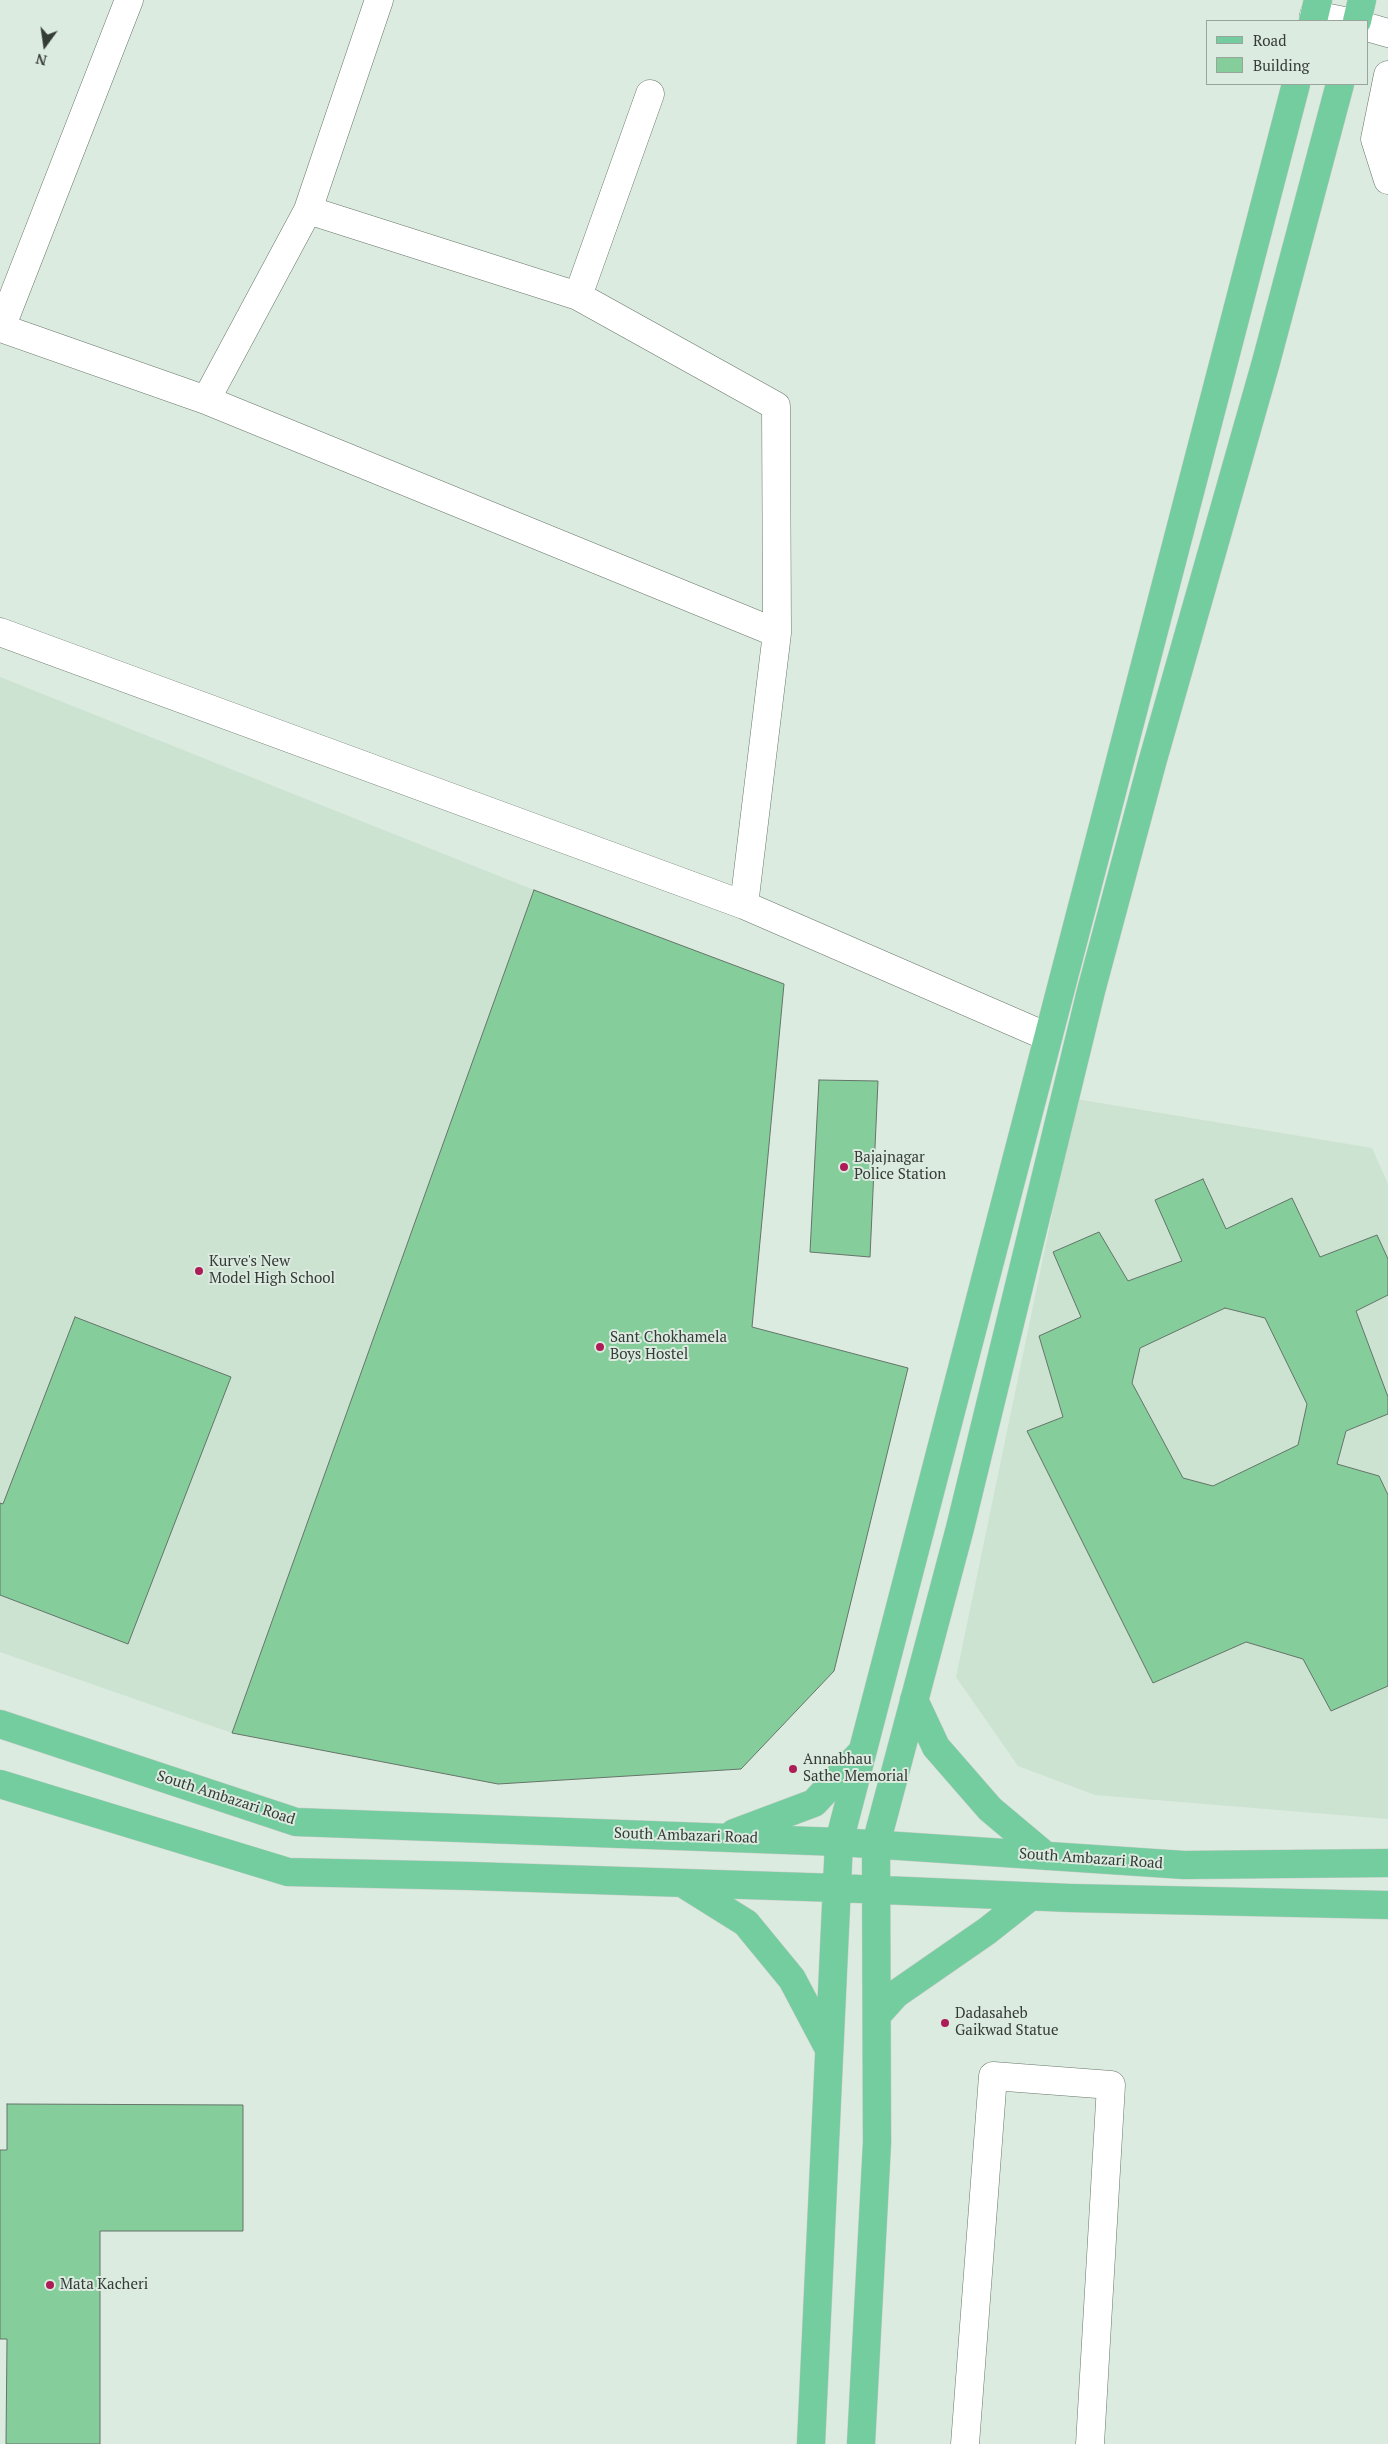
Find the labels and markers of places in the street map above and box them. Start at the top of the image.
place label: Bajajnagar Police Station [854,1149,946,1184]
marker: Bajajnagar Police Station [838,1161,850,1173]
place label: Kurve's New Model High School [209,1253,335,1288]
marker: Kurve's New Model High School [193,1265,205,1277]
place label: Sant Chokhamela Boys Hostel [610,1329,727,1364]
marker: Sant Chokhamela Boys Hostel [594,1341,606,1353]
place label: Annabhau Sathe Memorial [803,1751,908,1786]
marker: Annabhau Sathe Memorial [787,1763,799,1775]
place label: Dadasaheb Gaikwad Statue [955,2005,1058,2040]
marker: Dadasaheb Gaikwad Statue [939,2017,951,2029]
place label: Mata Kacheri [60,2276,148,2294]
marker: Mata Kacheri [44,2279,56,2291]

